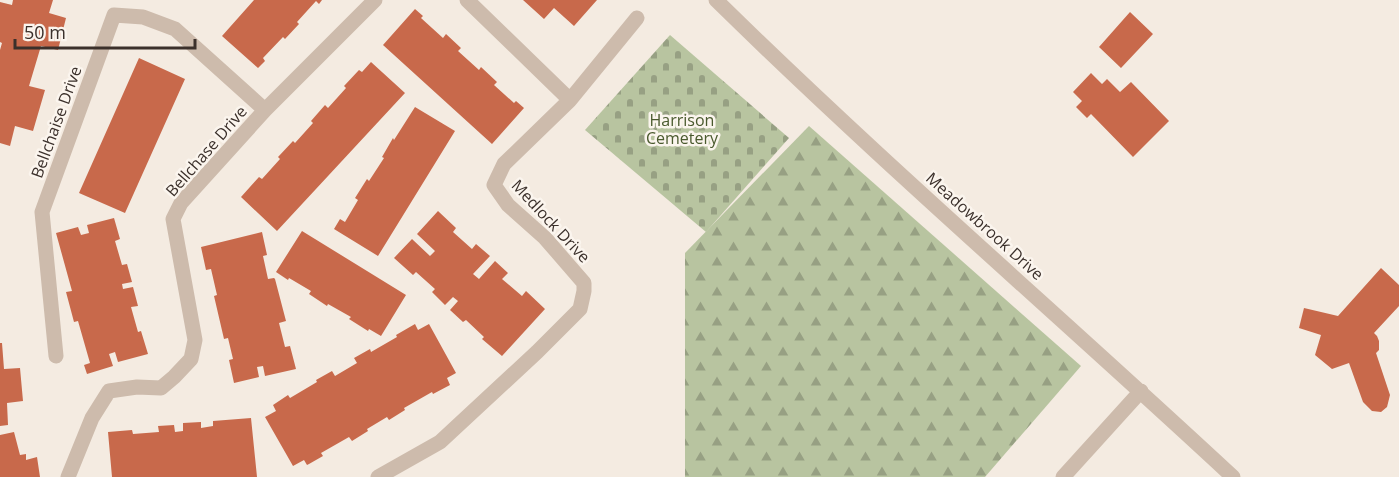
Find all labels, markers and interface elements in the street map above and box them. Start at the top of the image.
scale bar [15,12,195,50]
text: 50 m [24,20,66,44]
street label: Bellchaise Drive [26,63,86,181]
street label: Bellchase Drive [160,101,252,201]
park label: Harrison Cemetery [646,109,719,149]
street label: Meadowbrook Drive [921,167,1049,285]
street label: Medlock Drive [507,175,595,267]

